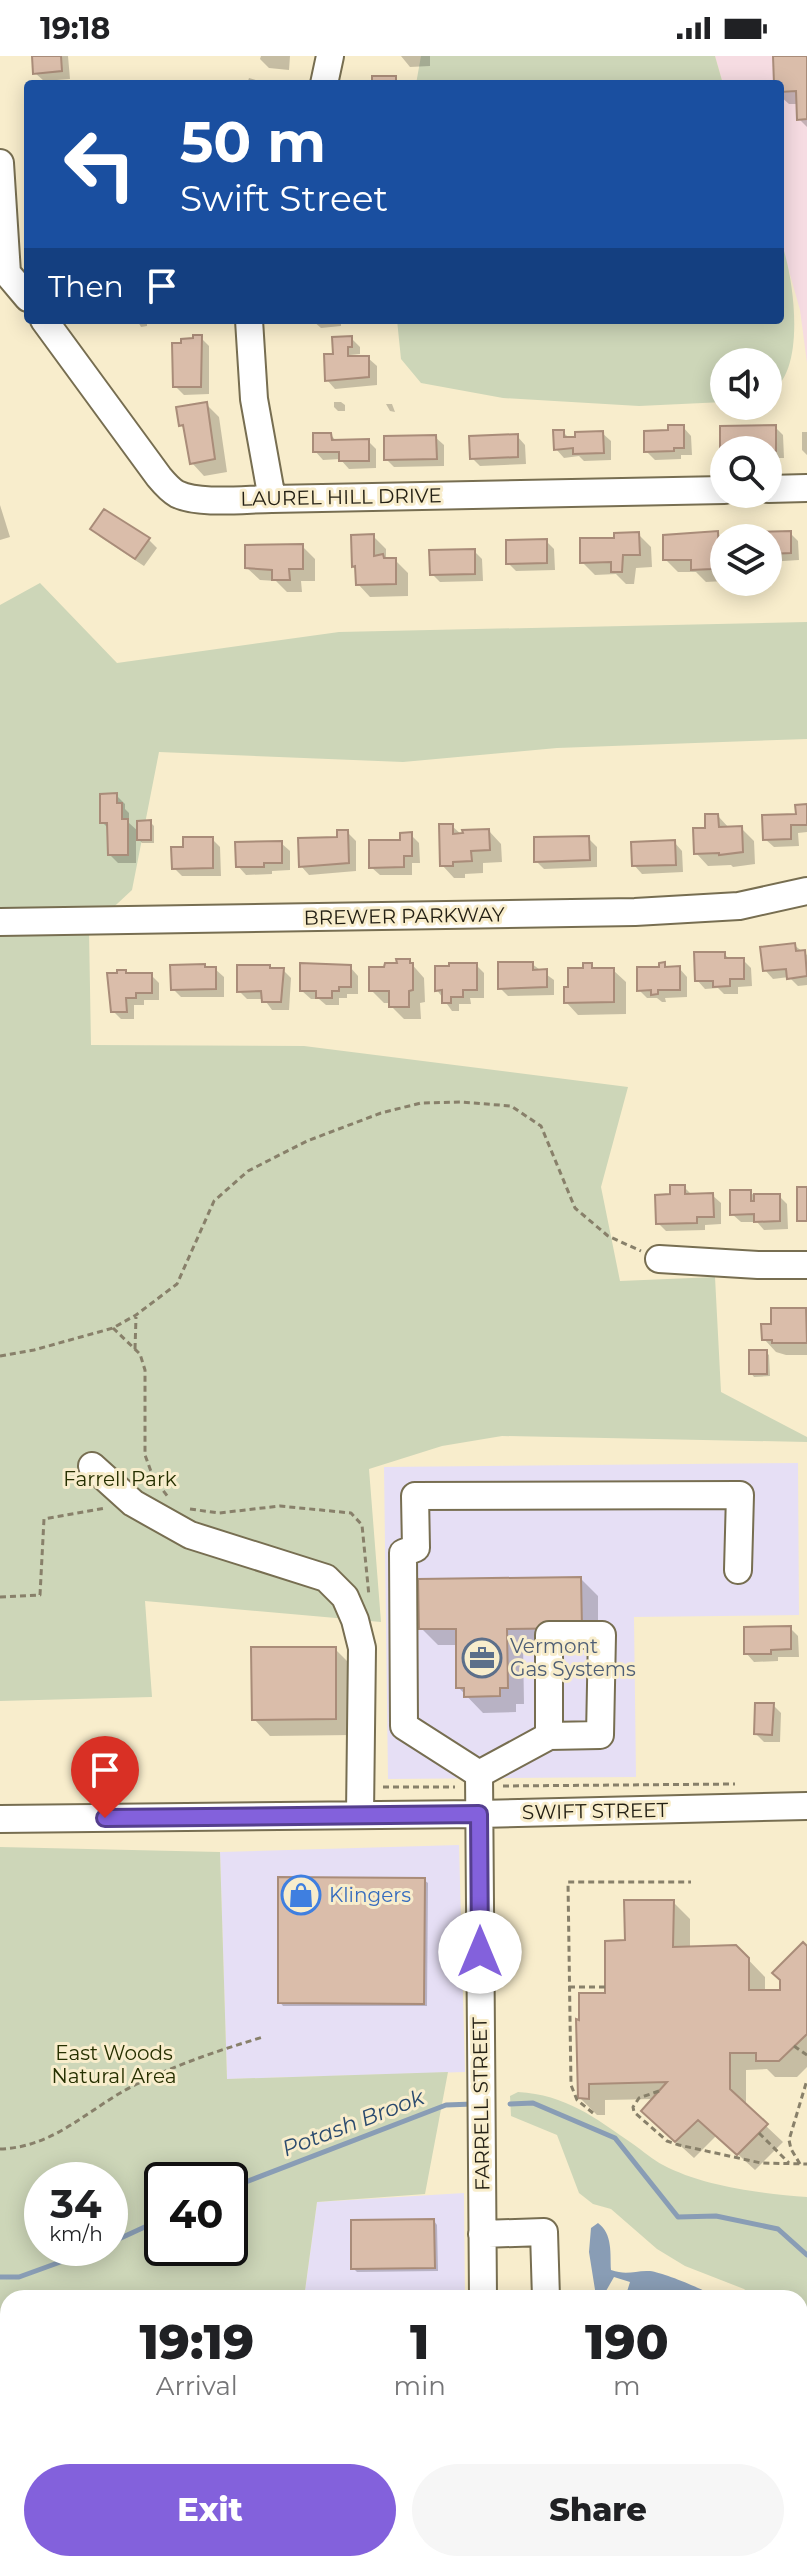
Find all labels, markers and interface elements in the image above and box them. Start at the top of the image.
text: 19:18 [40,10,110,47]
text: 50 m [180,108,326,176]
icon: left [48,112,152,216]
text: Swift Street [180,176,388,220]
icon: arrive [140,264,184,308]
text: Then [48,268,124,305]
map controls [710,348,782,596]
button: sound [710,348,782,420]
button: search [710,436,782,508]
street label: LAUREL HILL DRIVE [240,483,442,511]
button: layers [710,524,782,596]
street label: BREWER PARKWAY [303,902,505,930]
park label: Farrell Park [63,1467,177,1491]
place label: Vermont Gas Systems [510,1634,636,1681]
office icon: Vermont Gas Systems [461,1637,503,1679]
pin [71,1736,139,1818]
icon: arrive [83,1748,127,1792]
street label: SWIFT STREET [522,1798,669,1824]
shop icon: Klingers [280,1874,322,1916]
place label: Klingers [329,1883,411,1907]
position arrow [438,1910,522,1994]
street label: FARRELL STREET [467,2016,495,2191]
park label: East Woods Natural Area [52,2041,176,2088]
water label: Potash Brook [278,2083,429,2162]
speed limit sign: 40 [144,2162,248,2266]
text: 34 [50,2179,102,2228]
text: km/h [49,2222,103,2246]
text: 19:19 [139,2313,254,2371]
text: 1 [410,2313,429,2371]
text: 190 [585,2313,669,2371]
text: Arrival [156,2370,238,2402]
text: min [394,2370,446,2402]
text: m [613,2370,641,2402]
button: Exit [24,2464,396,2556]
button: Share [412,2464,784,2556]

